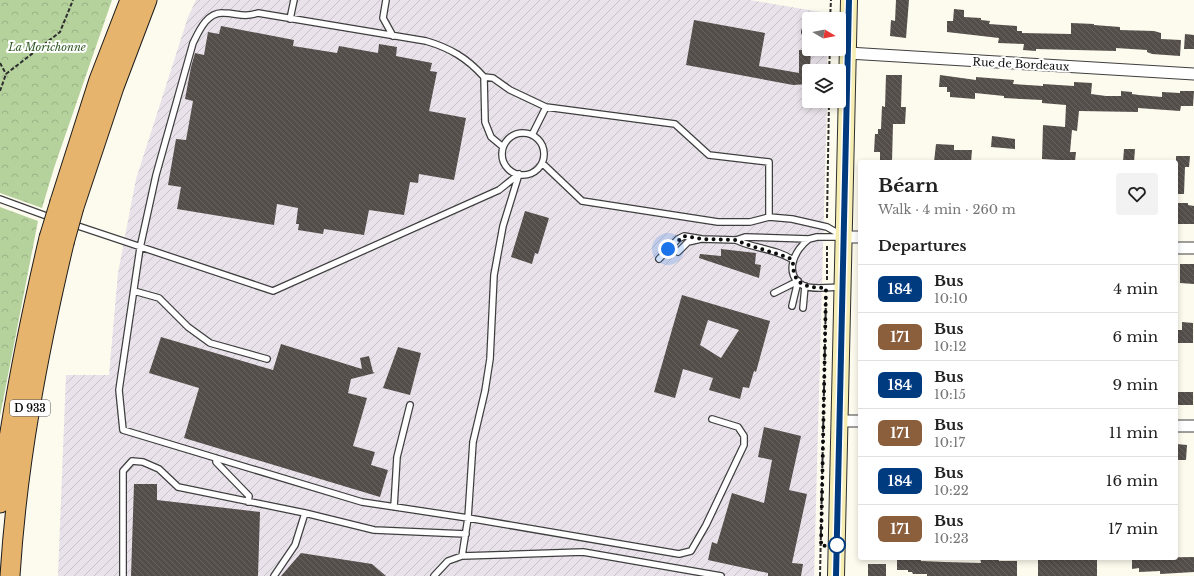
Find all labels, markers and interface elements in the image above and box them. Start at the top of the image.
north arrow [802,12,846,56]
map controls [802,12,846,108]
park label: La Morichonne [7,40,86,54]
street label: Rue de Bordeaux [972,54,1070,74]
button: layers [802,64,846,108]
button: heart [1116,173,1158,215]
text: Béarn [878,174,938,197]
text: Walk · 4 min · 260 m [878,201,1016,218]
text: Departures [878,236,967,255]
your location [658,239,678,259]
text: Bus [934,271,964,290]
text: 4 min [1113,279,1158,298]
text: 184 [888,280,912,298]
text: 10:10 [934,290,968,307]
text: Bus [934,319,964,338]
text: 6 min [1113,327,1158,346]
text: 171 [890,328,910,346]
text: 10:12 [934,338,967,355]
text: Bus [934,367,964,386]
text: 9 min [1113,375,1158,394]
text: 184 [888,376,912,394]
text: 10:15 [934,386,966,403]
road number: D 933 [10,400,50,416]
text: Bus [934,415,964,434]
text: 11 min [1109,423,1158,442]
text: 171 [890,424,910,442]
text: 10:17 [934,434,965,451]
text: Bus [934,463,964,482]
text: 16 min [1106,471,1158,490]
text: 184 [888,472,912,490]
text: 10:22 [934,482,969,499]
text: Bus [934,511,964,530]
text: 17 min [1108,519,1158,538]
text: 171 [890,520,910,538]
text: 10:23 [934,530,969,547]
unlabelled marker [828,536,846,554]

